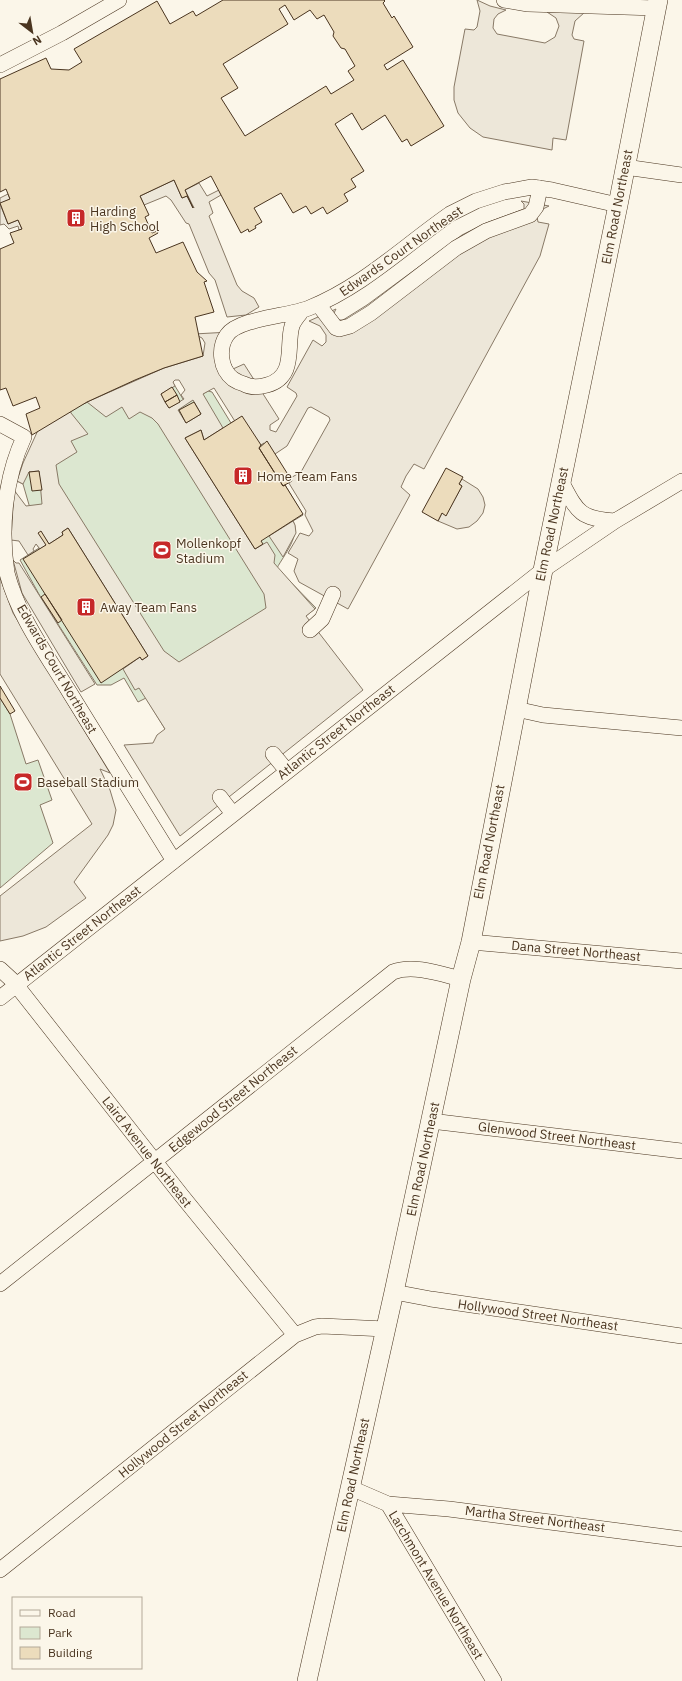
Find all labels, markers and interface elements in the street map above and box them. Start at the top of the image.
north arrow [12,12,52,52]
text: N [30,33,44,49]
street label: Elm Road Northeast [598,148,636,266]
street label: Edwards Court Northeast [336,202,466,300]
place label: Harding High School [90,203,160,235]
building icon: Harding High School [65,207,87,229]
building icon: Home Team Fans [232,465,254,487]
street label: Elm Road Northeast [532,465,572,583]
place label: Home Team Fans [257,468,358,485]
place label: Mollenkopf Stadium [176,535,241,567]
sports icon: Mollenkopf Stadium [151,539,173,561]
building icon: Away Team Fans [75,596,97,618]
place label: Away Team Fans [100,599,197,616]
street label: Edwards Court Northeast [13,601,101,737]
street label: Atlantic Street Northeast [274,681,398,783]
sports icon: Baseball Stadium [12,771,34,793]
place label: Baseball Stadium [37,774,139,791]
street label: Elm Road Northeast [470,783,508,901]
street label: Atlantic Street Northeast [20,882,144,984]
street label: Dana Street Northeast [511,937,641,965]
street label: Edgewood Street Northeast [165,1042,301,1156]
street label: Laird Avenue Northeast [98,1093,196,1211]
street label: Elm Road Northeast [403,1100,443,1218]
street label: Glenwood Street Northeast [477,1118,637,1154]
street label: Hollywood Street Northeast [457,1295,619,1335]
street label: Hollywood Street Northeast [115,1366,251,1482]
street label: Elm Road Northeast [333,1416,373,1534]
street label: Martha Street Northeast [464,1502,606,1536]
street label: Larchmont Avenue Northeast [385,1508,487,1662]
legend [12,1597,142,1669]
text: Road [48,1605,76,1620]
text: Park [48,1625,73,1640]
text: Building [48,1645,93,1660]

